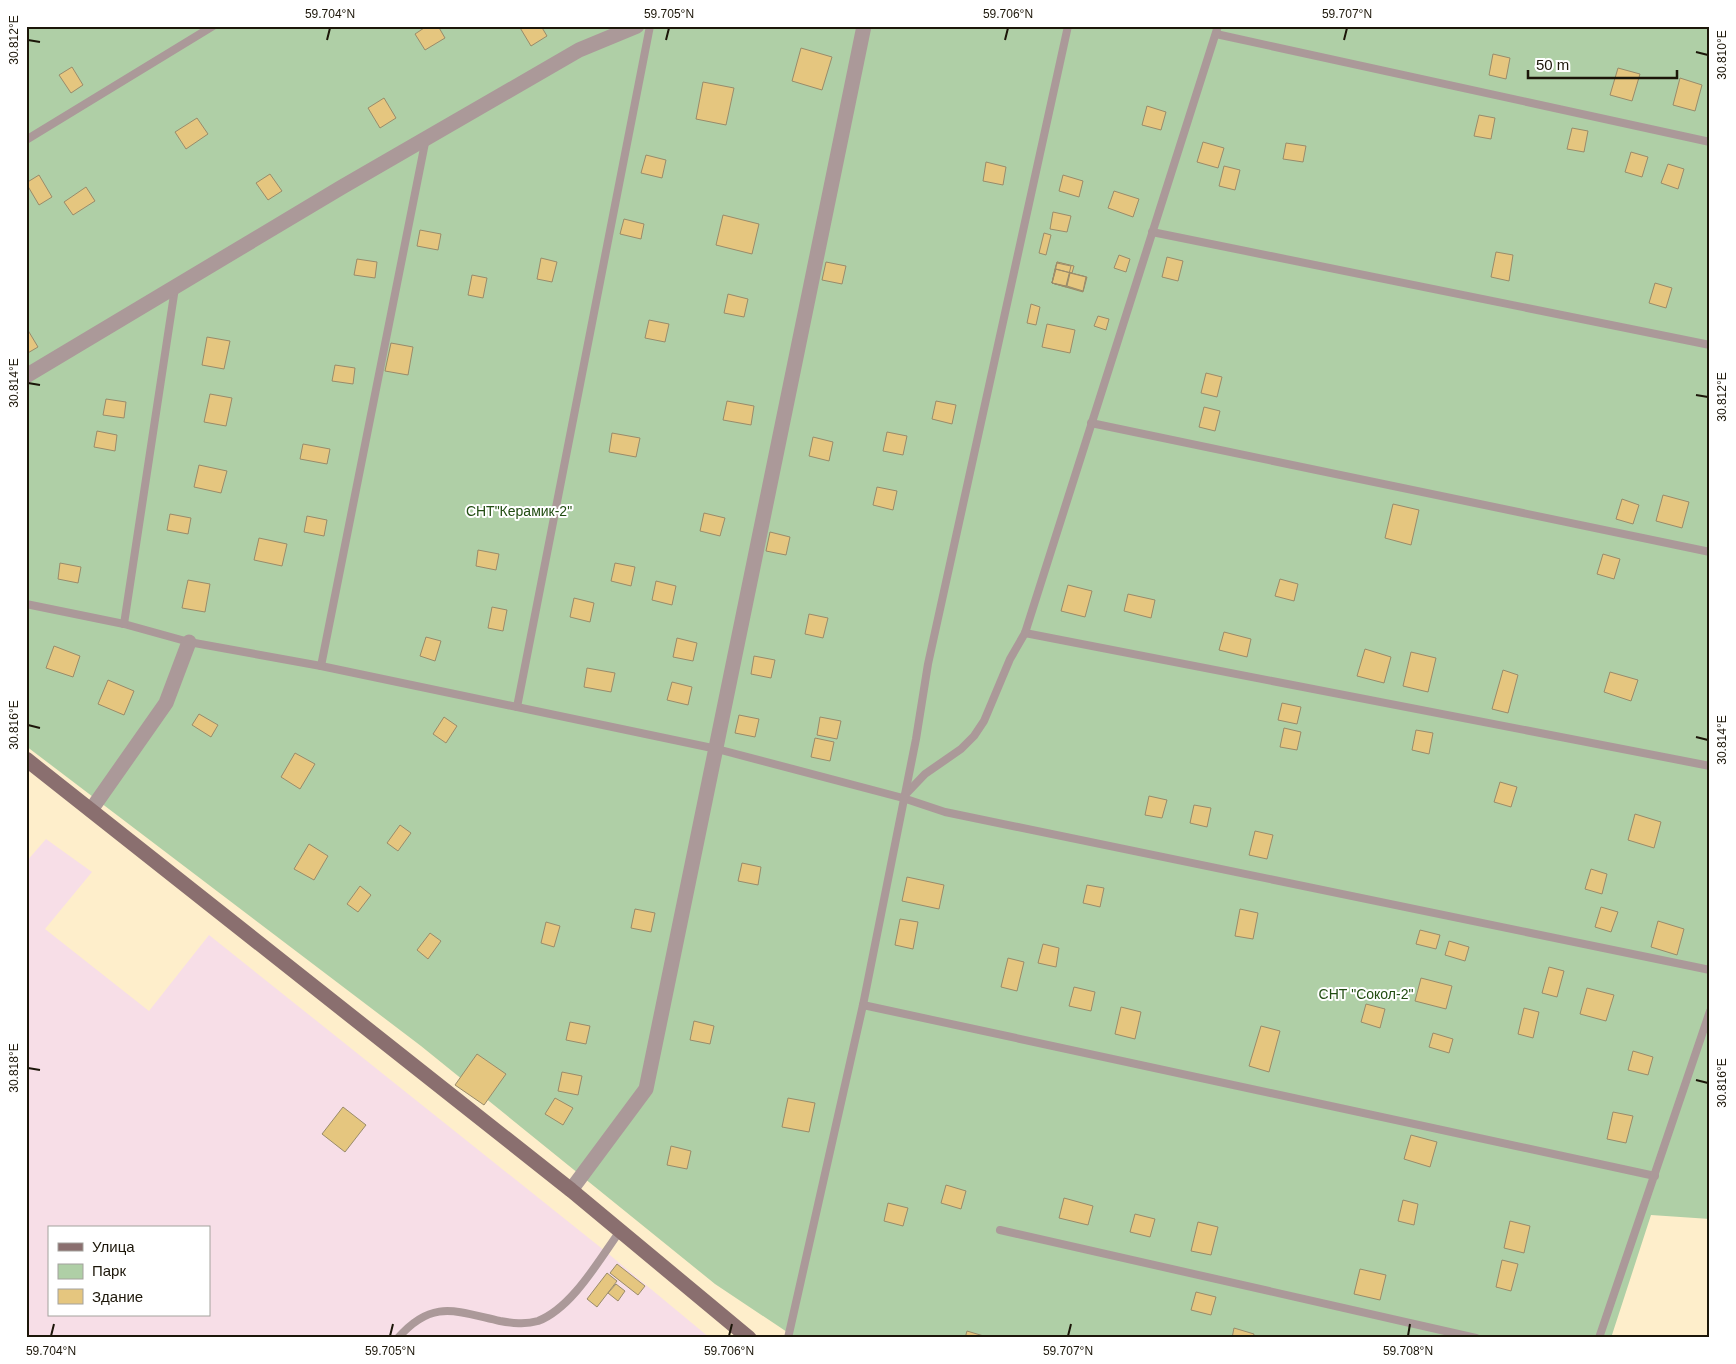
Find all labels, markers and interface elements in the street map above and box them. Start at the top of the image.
text: 59.704°N [305,7,355,21]
text: 59.705°N [644,7,694,21]
text: 59.706°N [983,7,1033,21]
text: 59.707°N [1322,7,1372,21]
text: 30.812°E [7,15,21,65]
text: 30.810°E [1715,30,1729,80]
scale bar [1528,48,1677,80]
text: 50 m [1536,56,1569,73]
text: 30.814°E [7,358,21,408]
text: 30.812°E [1715,372,1729,422]
park label: СНТ"Керамик-2" [466,503,572,519]
text: 30.816°E [7,700,21,750]
text: 30.814°E [1715,715,1729,765]
park label: СНТ "Сокол-2" [1319,986,1413,1002]
text: 30.818°E [7,1043,21,1093]
text: 30.816°E [1715,1058,1729,1108]
legend [48,1226,210,1316]
text: Улица [92,1238,135,1255]
text: Парк [92,1262,126,1279]
text: Здание [92,1288,143,1305]
text: 59.704°N [26,1344,76,1358]
text: 59.705°N [365,1344,415,1358]
text: 59.706°N [704,1344,754,1358]
text: 59.707°N [1043,1344,1093,1358]
text: 59.708°N [1383,1344,1433,1358]

